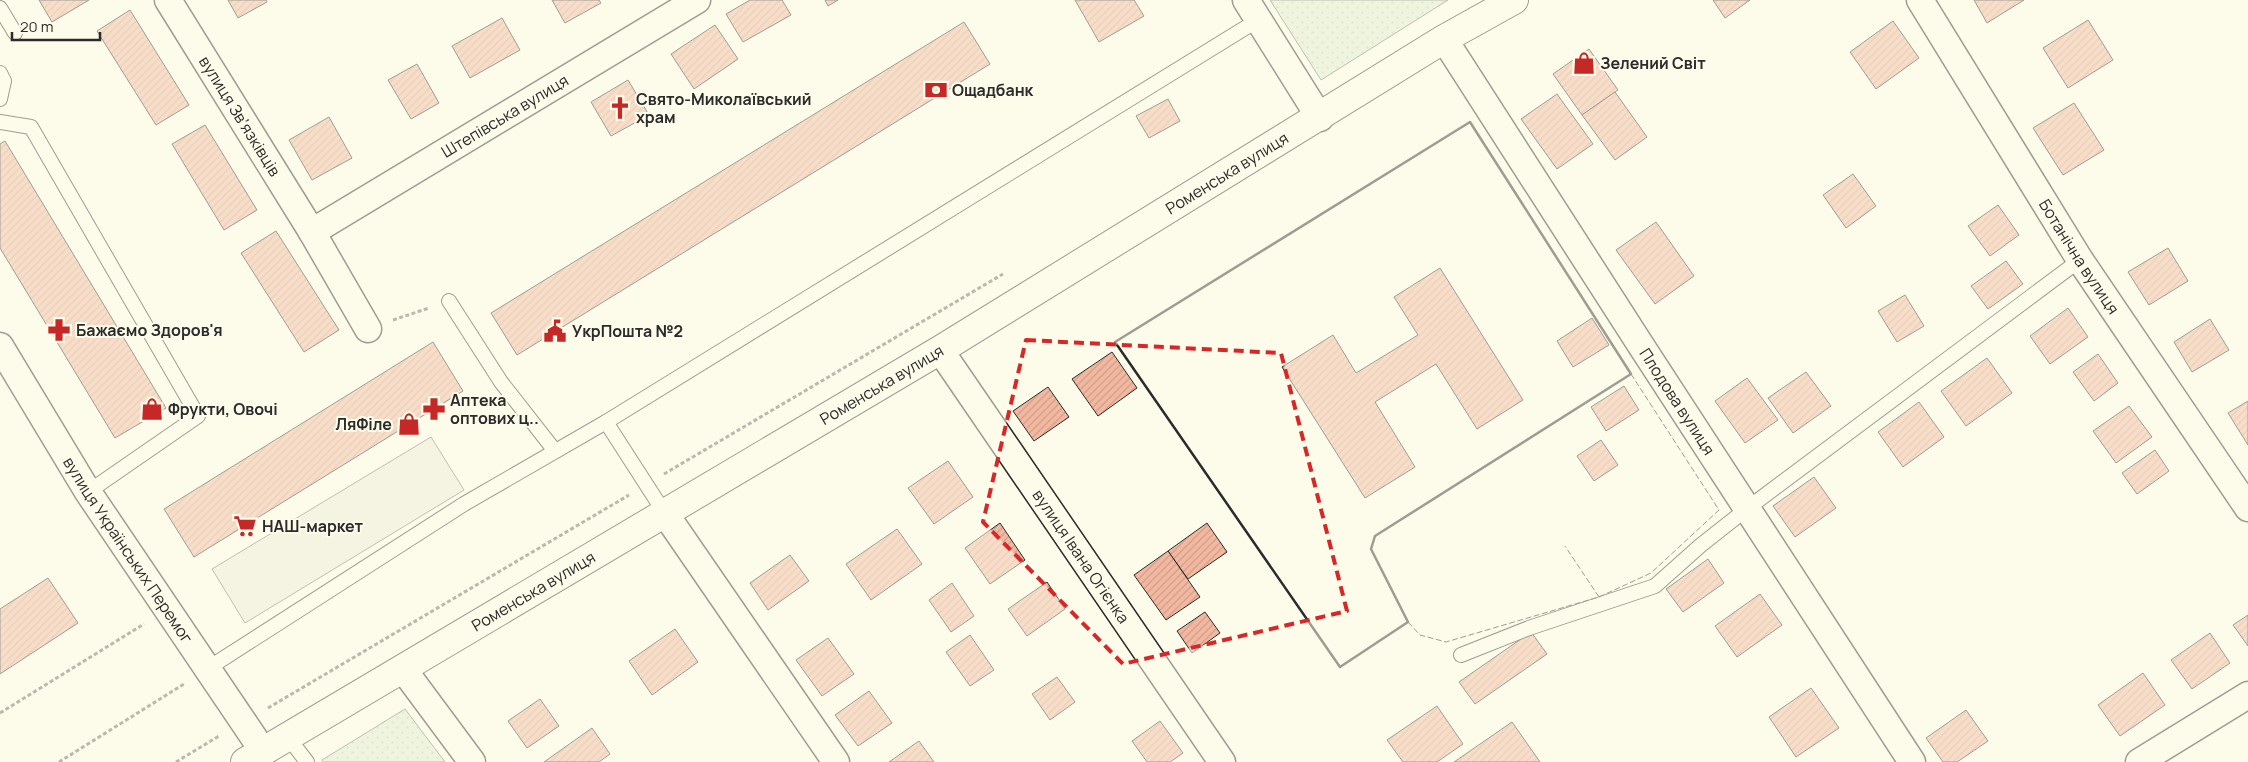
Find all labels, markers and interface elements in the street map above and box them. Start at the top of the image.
scale bar [12,10,100,42]
text: 20 m [20,16,53,37]
shop icon: Зелений Світ [1571,50,1597,76]
street label: вулиця Звʼязківців [194,52,286,181]
place label: Зелений Світ [1600,52,1706,74]
street label: Штепівська вулиця [437,69,572,163]
bank icon: Ощадбанк [923,77,949,103]
place label: Ощадбанк [952,79,1034,101]
place label: Свято-Миколаївський храм [636,88,812,128]
church icon: Свято-Миколаївський храм [607,95,633,121]
street label: Роменська вулиця [1161,127,1292,219]
street label: Ботанічна вулиця [2034,195,2125,318]
pharmacy icon: Бажаємо Здоров'я [46,317,72,343]
public building icon: УкрПошта №2 [542,318,568,344]
place label: Бажаємо Здоров'я [76,319,223,341]
place label: УкрПошта №2 [572,320,683,342]
street label: Роменська вулиця [816,339,947,430]
street label: Плодова вулиця [1635,344,1720,459]
place label: Аптека оптових ц.. [450,389,539,429]
shop icon: Фрукти, Овочі [139,396,165,422]
pharmacy icon: Аптека оптових ц.. [421,396,447,422]
place label: Фрукти, Овочі [168,398,278,420]
shop icon: ЛяФіле [396,411,422,437]
place label: ЛяФіле [335,413,392,435]
street label: вулиця Українських Перемог [58,453,198,648]
street label: вулиця Івана Огієнка [1028,485,1135,628]
supermarket icon: НАШ-маркет [232,513,258,539]
place label: НАШ-маркет [262,515,363,537]
street label: Роменська вулиця [467,546,599,636]

